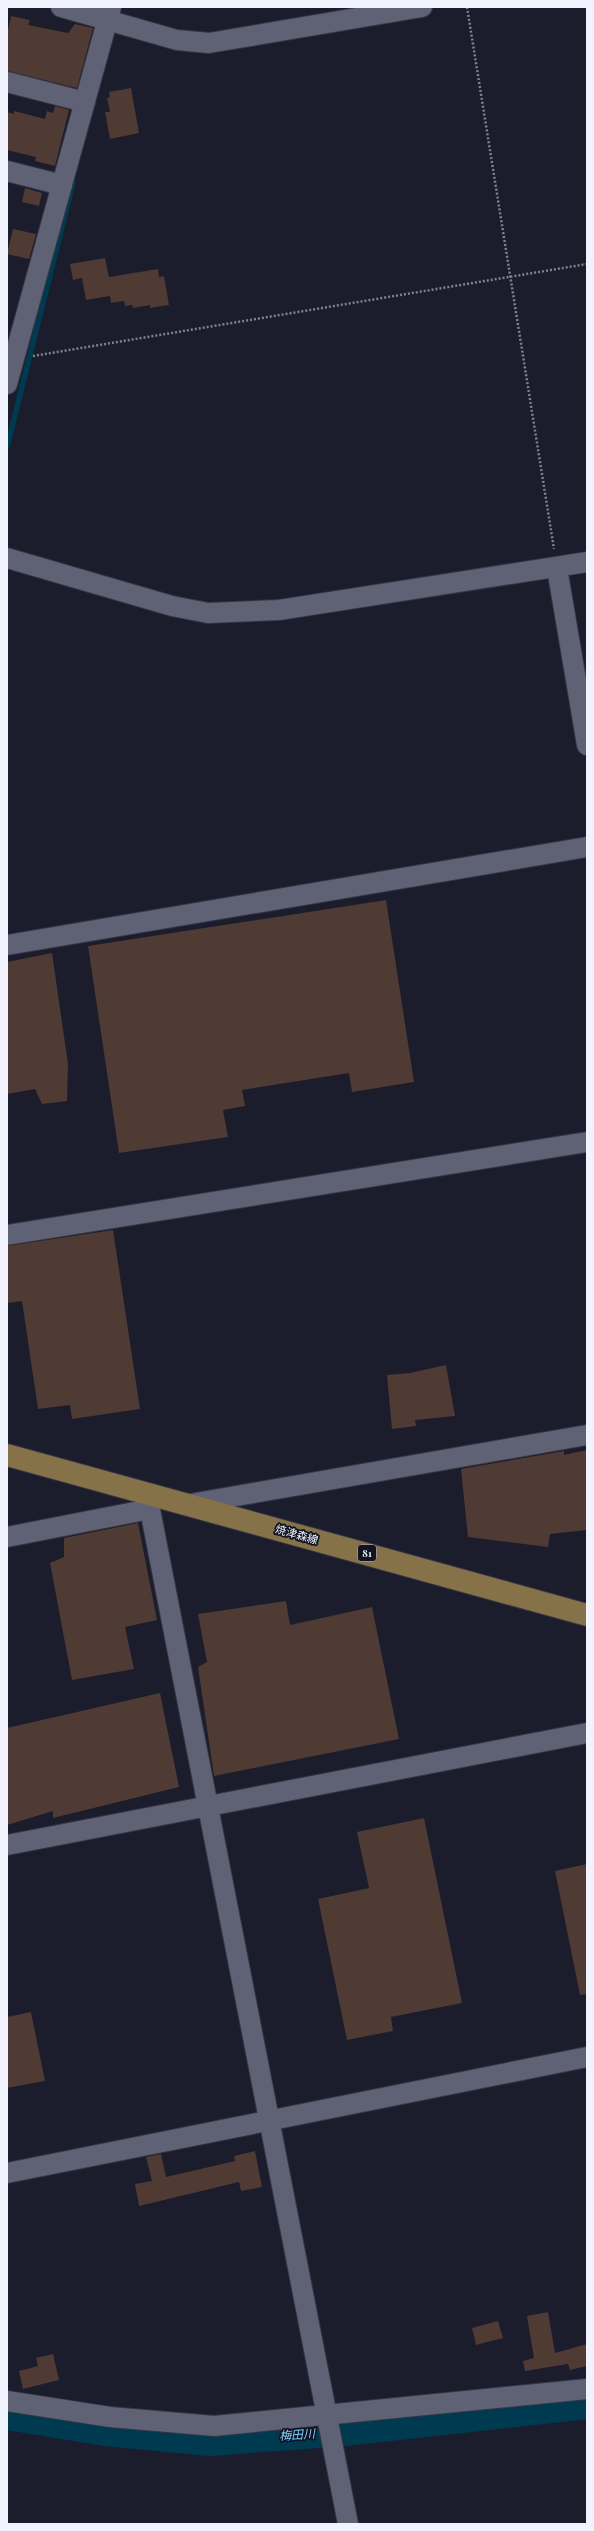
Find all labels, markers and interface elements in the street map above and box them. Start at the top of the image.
street label: 焼津森線 [274,1521,320,1547]
road number: 81 [358,1545,376,1561]
water label: 梅田川 [278,2425,318,2443]

